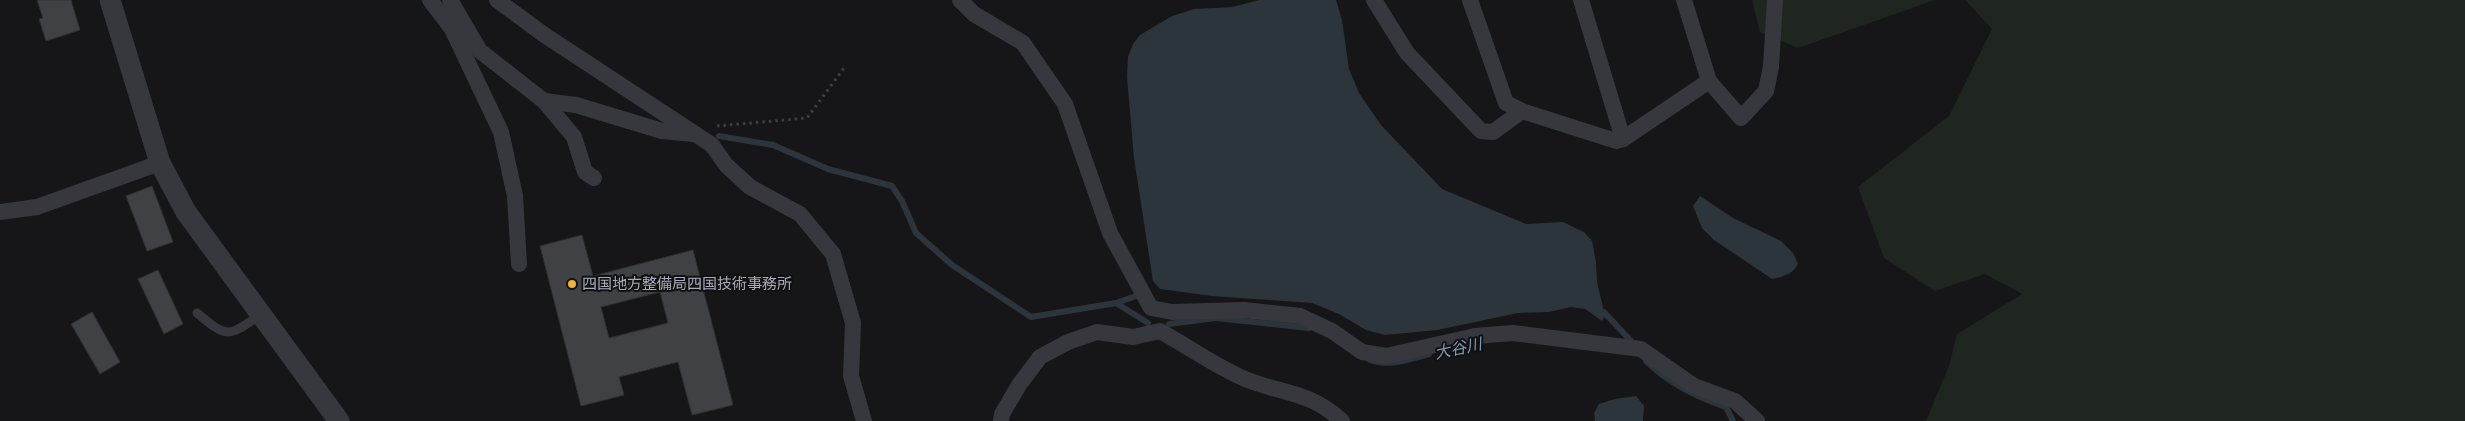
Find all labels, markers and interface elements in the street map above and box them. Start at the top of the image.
place label: 四国地方整備局四国技術事務所 [582,274,792,294]
marker: 四国地方整備局四国技術事務所 [566,278,578,290]
water label: 大谷川 [1432,333,1486,364]

